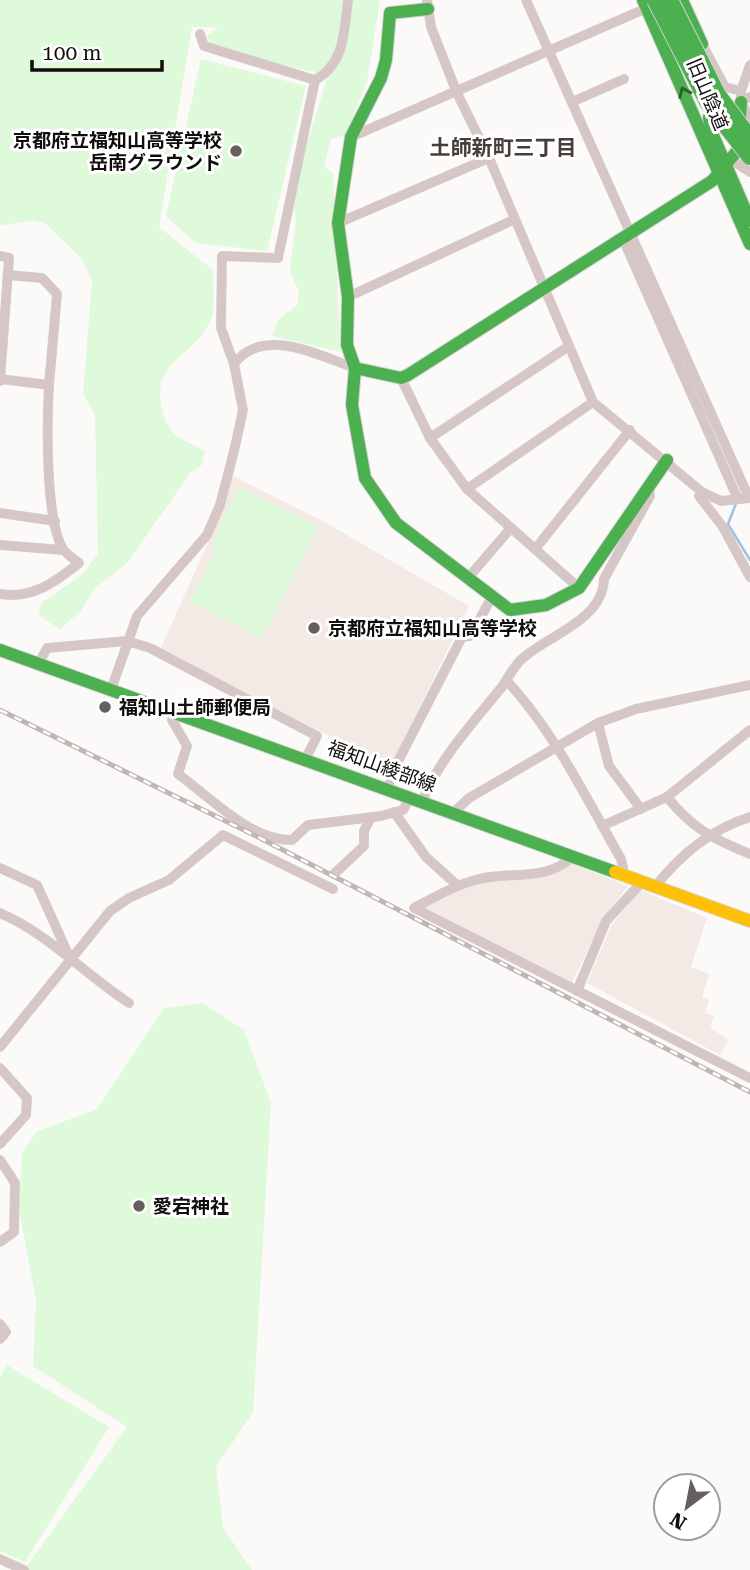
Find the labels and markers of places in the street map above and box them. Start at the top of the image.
place label: 京都府立福知山高等学校 岳南グラウンド [13,129,222,174]
marker: 京都府立福知山高等学校 岳南グラウンド [228,143,244,159]
place label: 京都府立福知山高等学校 [328,617,537,640]
marker: 京都府立福知山高等学校 [306,620,322,636]
place label: 福知山土師郵便局 [119,696,271,719]
marker: 福知山土師郵便局 [97,699,113,715]
place label: 愛宕神社 [153,1195,229,1218]
marker: 愛宕神社 [131,1198,147,1214]

